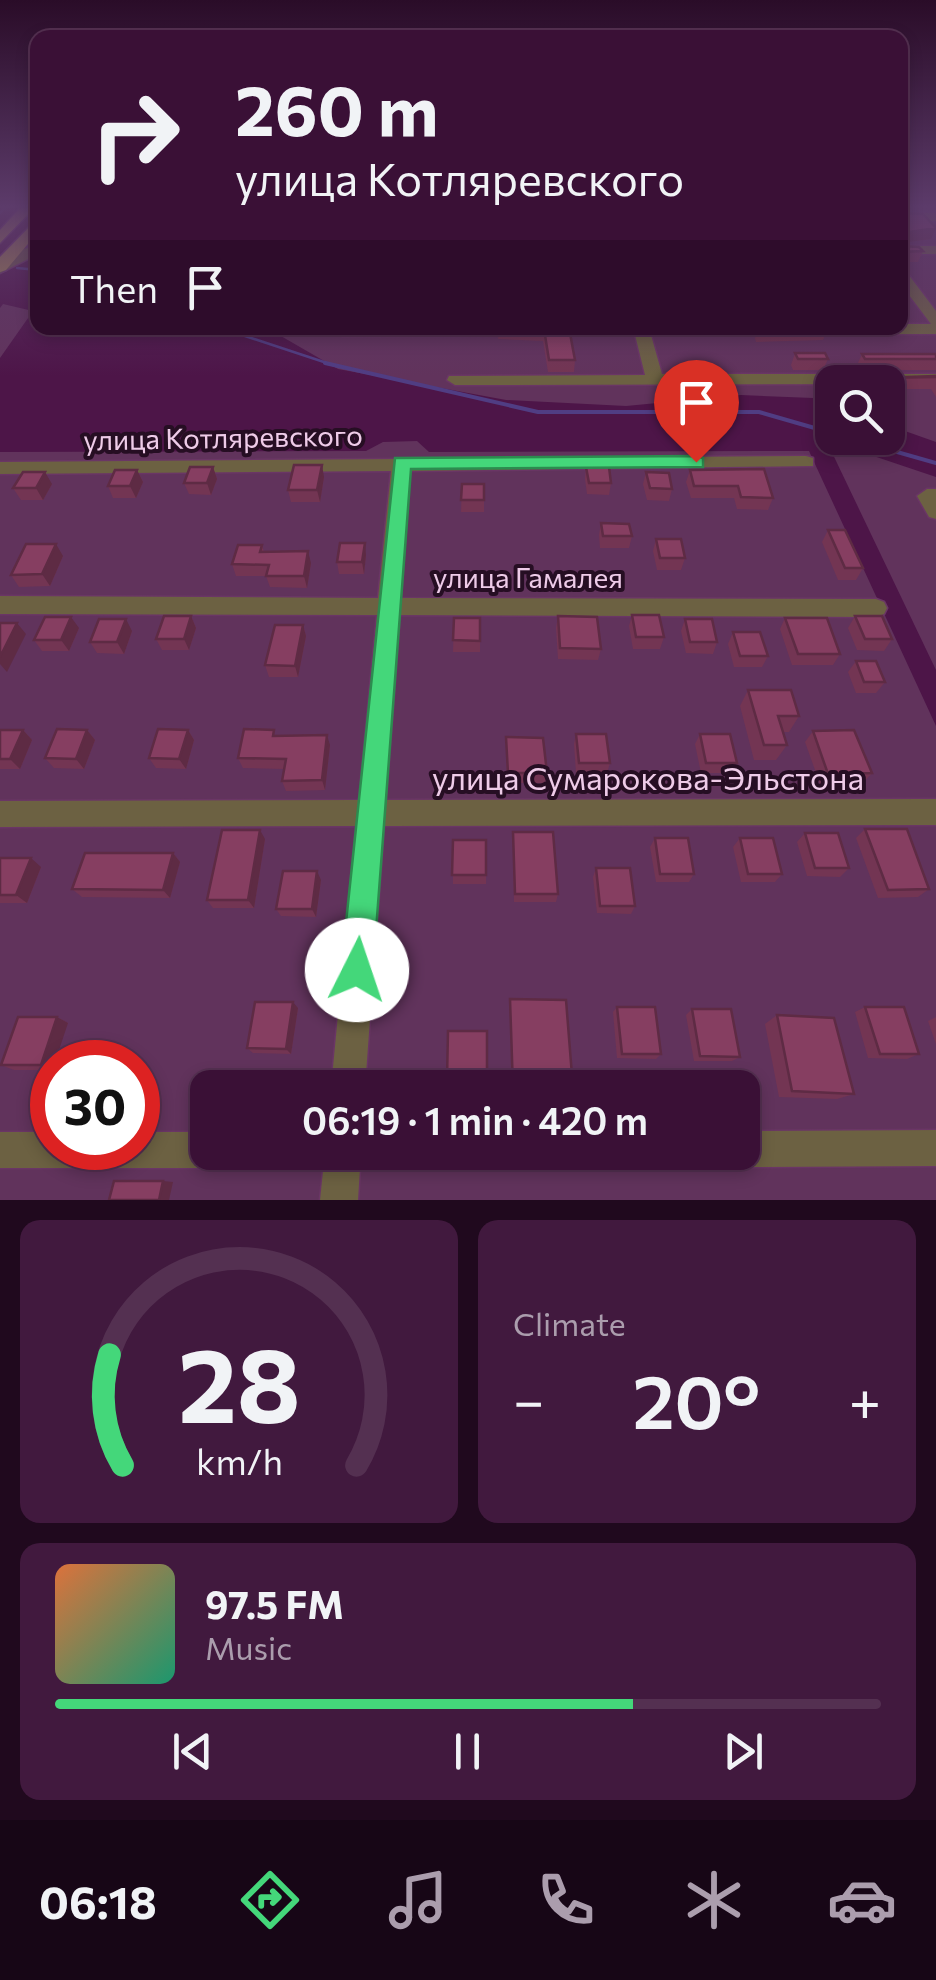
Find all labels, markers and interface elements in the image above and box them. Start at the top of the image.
text: 260 m [235,65,439,150]
icon: right [70,70,200,200]
text: улица Котляревского [235,150,684,205]
icon: arrive [178,260,233,315]
text: Then [70,264,158,311]
pin [654,360,739,463]
map controls [815,365,905,455]
button: search [815,365,905,455]
icon: arrive [669,375,724,430]
street label: улица Котляревского [83,418,363,456]
street label: улица Гамалея [433,560,623,594]
street label: улица Сумарокова-Эльстона [432,757,864,797]
position arrow [305,918,409,1022]
speed limit sign: 30 [30,1040,160,1170]
text: 06:19 · 1 min · 420 m [302,1096,648,1143]
text: Climate [513,1303,626,1343]
text: 28 [178,1317,300,1444]
text: 20° [632,1353,761,1444]
text: − [513,1365,544,1432]
text: + [849,1365,881,1432]
text: km/h [196,1439,282,1482]
text: 97.5 FM [205,1580,344,1627]
text: Music [205,1627,292,1667]
icon: previous [165,1724,220,1779]
icon: pause [440,1724,495,1779]
icon: next [716,1724,771,1779]
icon: directions [235,1865,305,1935]
icon: music [383,1865,453,1935]
icon: phone [531,1865,601,1935]
icon: climate [679,1865,749,1935]
icon: car [827,1865,897,1935]
text: 06:18 [39,1873,157,1928]

